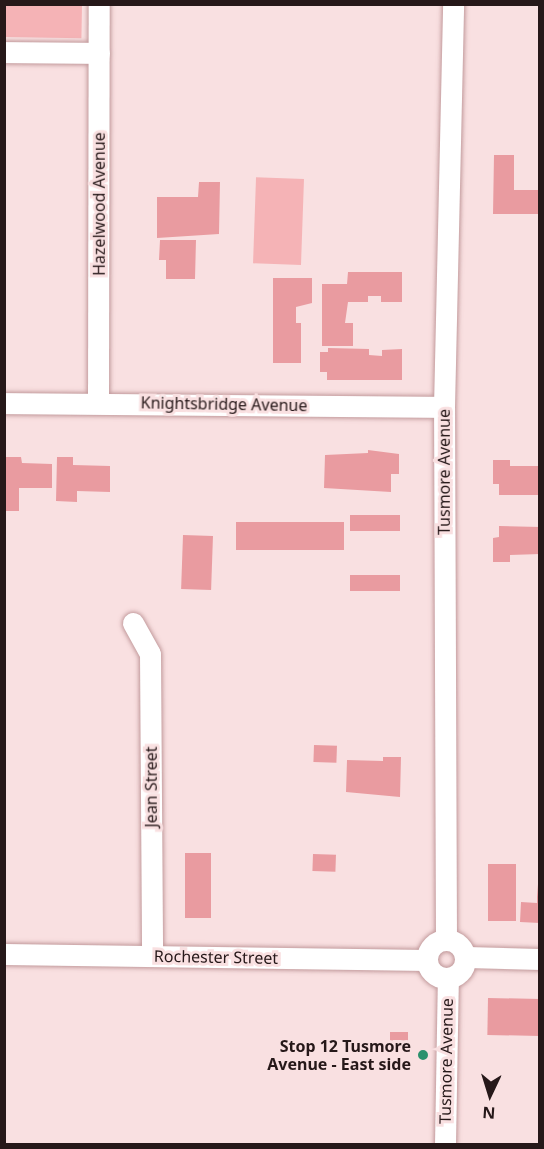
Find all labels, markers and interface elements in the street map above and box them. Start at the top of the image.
street label: Hazelwood Avenue [89,132,109,276]
street label: Knightsbridge Avenue [140,393,308,415]
street label: Tusmore Avenue [434,409,454,535]
street label: Jean Street [141,746,161,828]
street label: Rochester Street [154,946,278,968]
street label: Tusmore Avenue [435,998,457,1124]
place label: Stop 12 Tusmore Avenue - East side [267,1036,411,1074]
marker: Stop 12 Tusmore Avenue - East side [416,1048,430,1062]
north arrow [460,1065,520,1125]
text: N [481,1102,496,1124]

